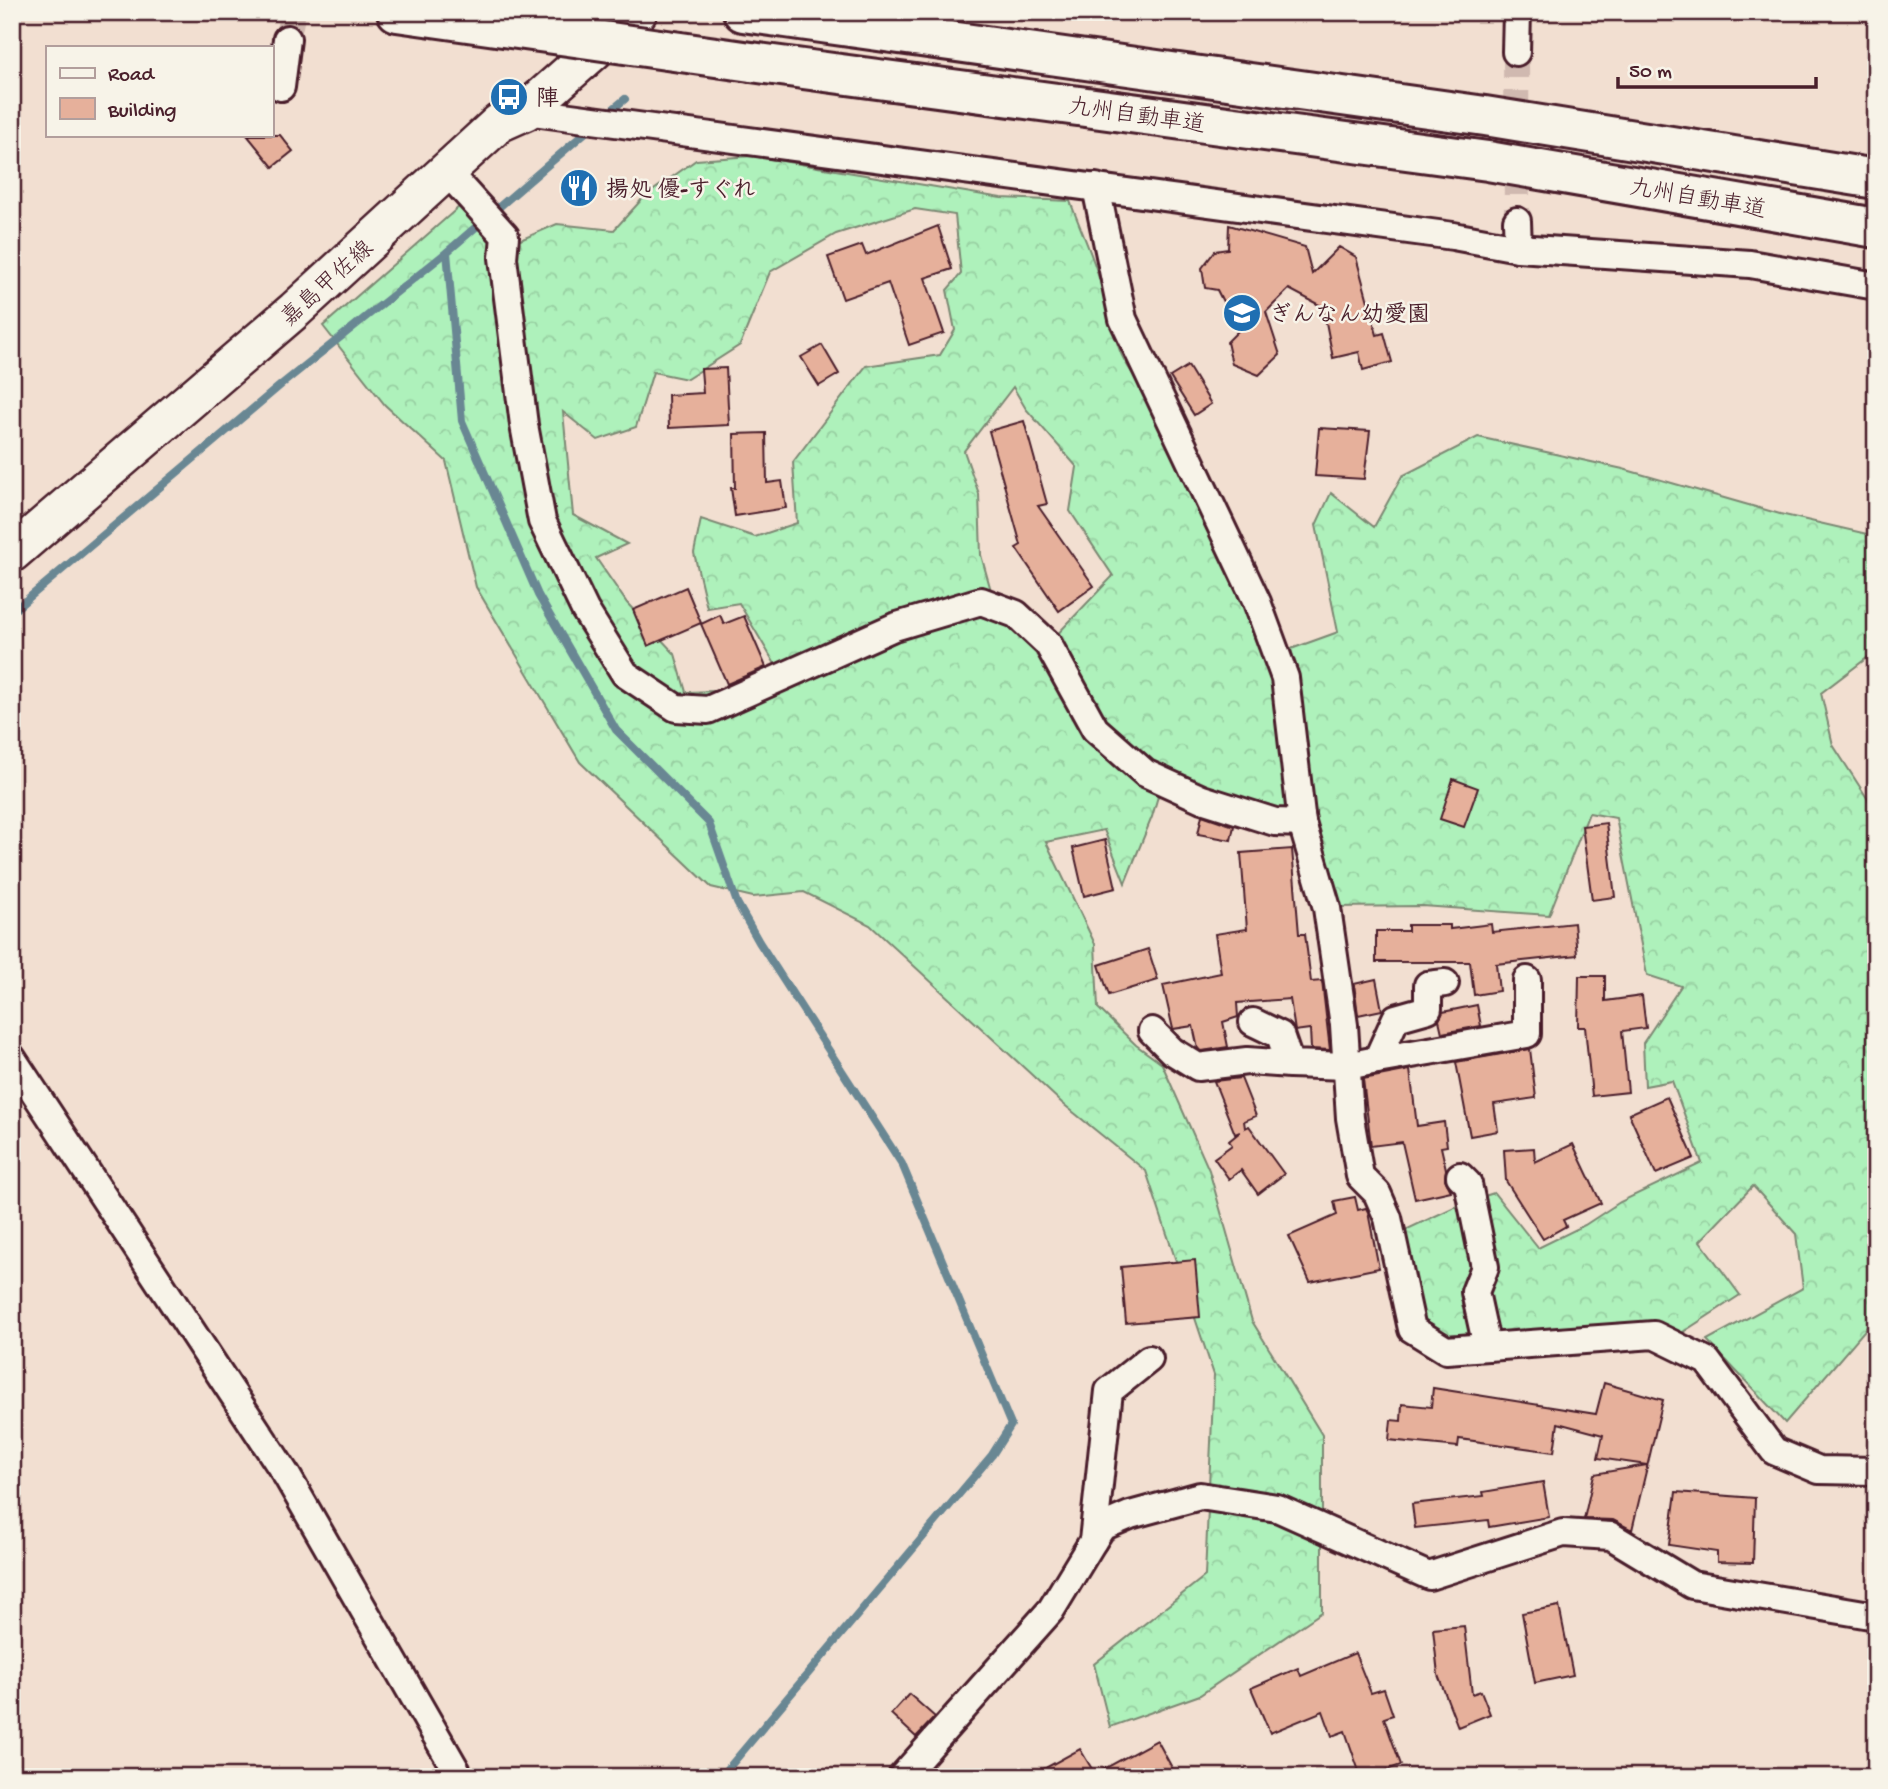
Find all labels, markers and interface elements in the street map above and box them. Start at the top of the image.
legend [46,46,273,136]
scale bar [1618,46,1816,90]
text: 50 m [1629,61,1672,86]
text: Road [108,64,156,89]
bus stop icon: 陣 [488,76,530,118]
place label: 陣 [536,86,559,114]
street label: 九州自動車道 [1066,94,1207,140]
text: Building [107,100,177,125]
restaurant icon: 揚処 優-すぐれ [558,167,600,209]
street label: 九州自動車道 [1627,174,1768,226]
place label: 揚処 優-すぐれ [606,177,756,205]
street label: 嘉島甲佐線 [276,235,380,333]
school or university icon: ぎんなん幼愛園 [1221,292,1263,334]
place label: ぎんなん幼愛園 [1269,301,1430,330]

